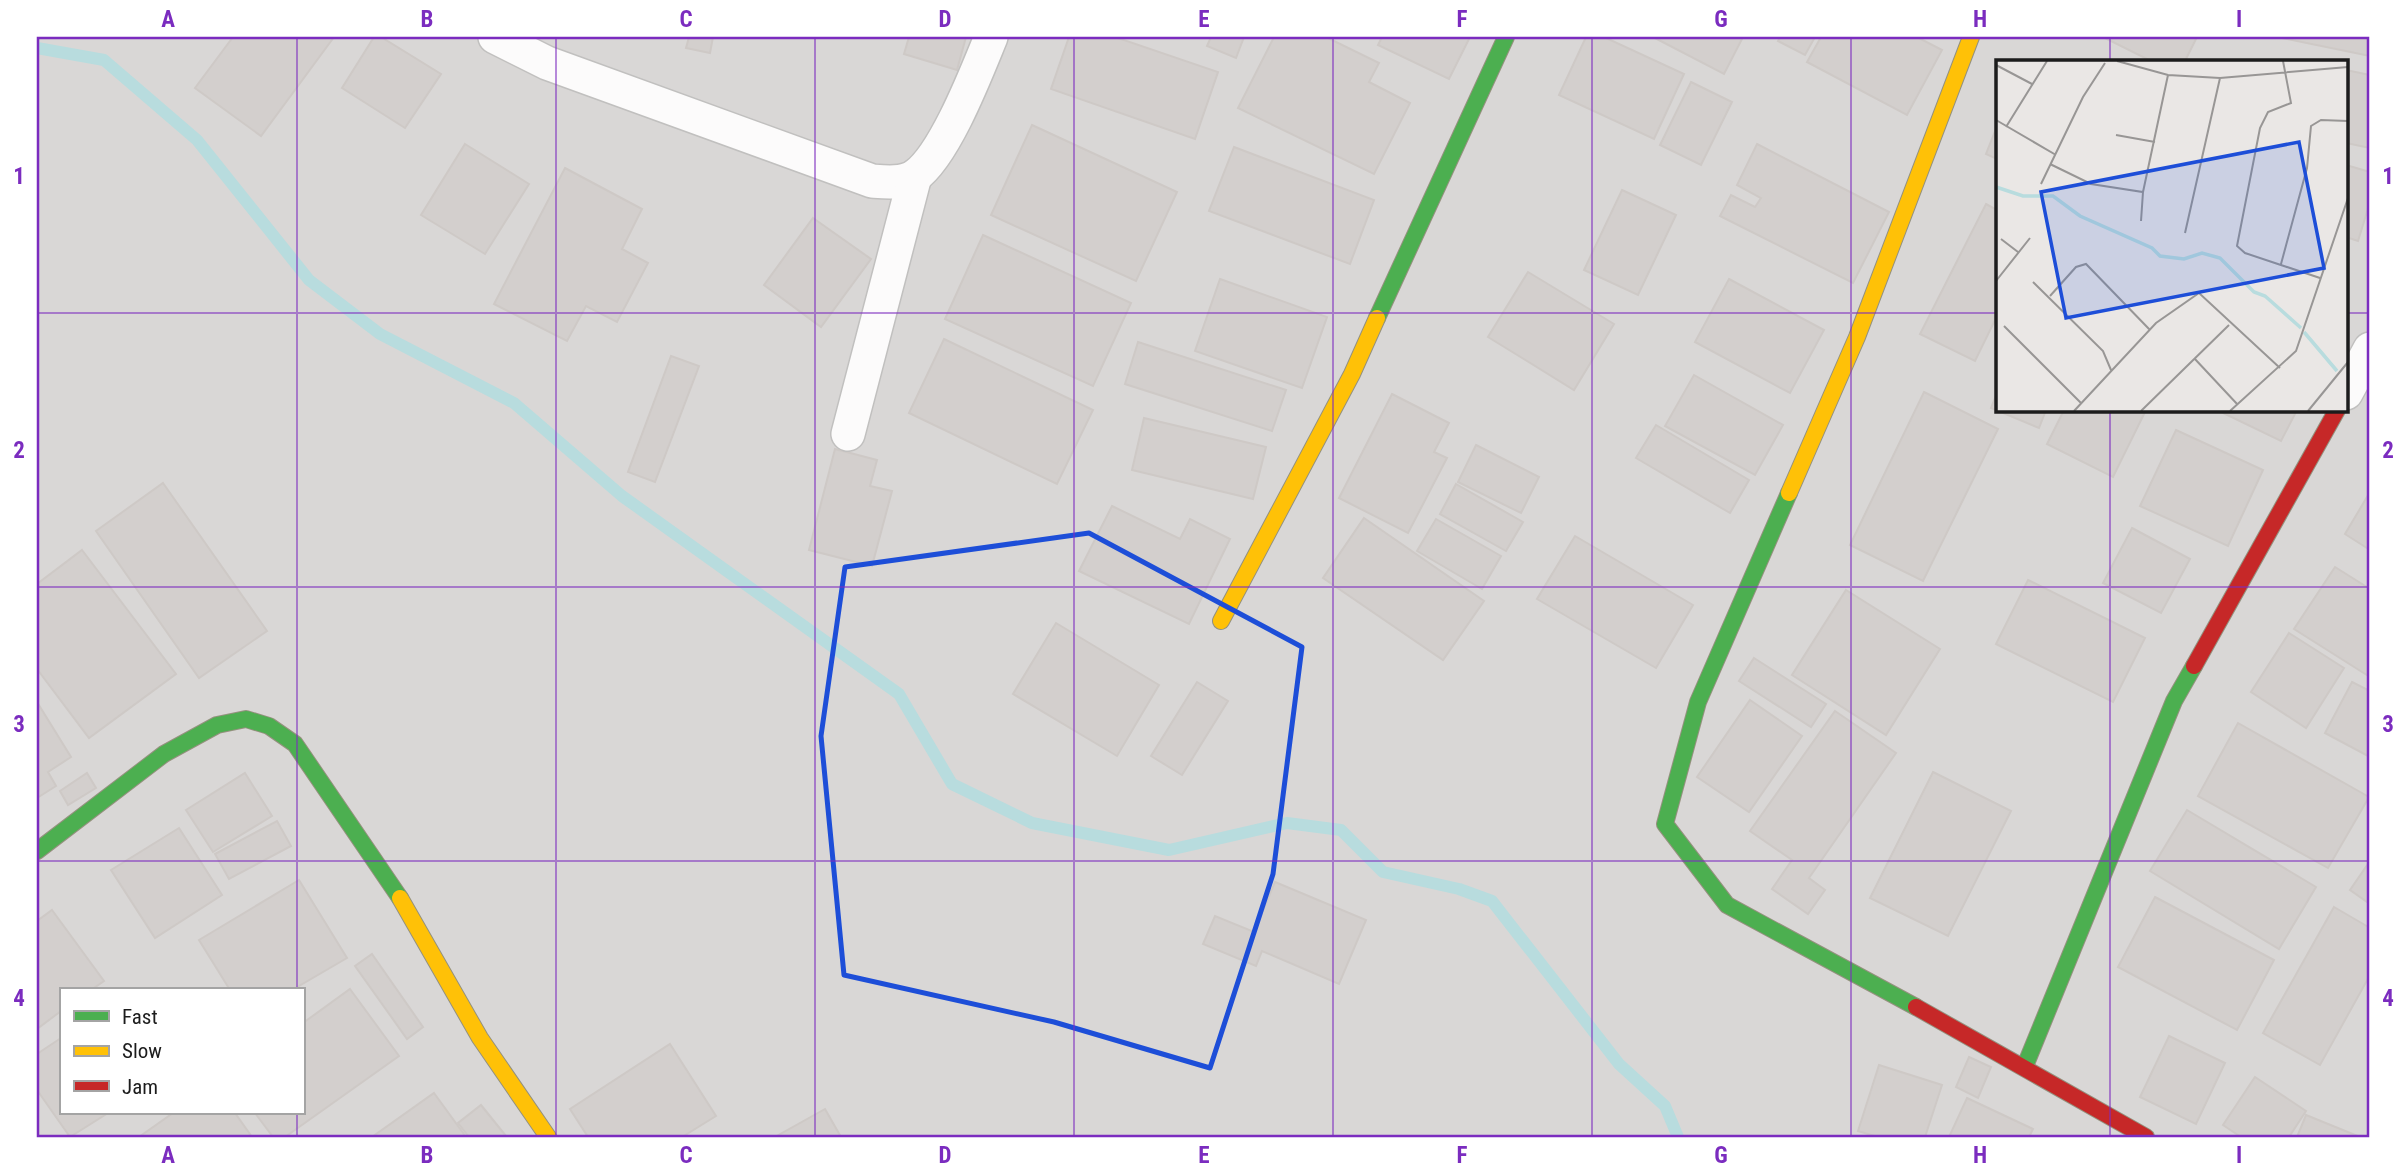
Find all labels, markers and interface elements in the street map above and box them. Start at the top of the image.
text: A [161,6,175,33]
text: B [421,6,433,33]
text: C [679,6,693,33]
text: D [939,6,952,33]
text: E [1198,6,1210,33]
text: F [1457,6,1468,33]
text: G [1714,6,1728,33]
text: H [1973,6,1987,33]
text: I [2236,6,2242,33]
inset map [1996,60,2348,411]
text: 1 [13,163,25,190]
text: 1 [2382,163,2394,190]
text: 2 [13,437,25,464]
text: 2 [2382,437,2394,464]
text: 3 [13,711,25,738]
text: 3 [2382,711,2394,738]
text: 4 [13,985,25,1012]
text: 4 [2382,985,2394,1012]
legend [60,988,304,1114]
text: Fast [122,1005,158,1029]
text: Slow [122,1039,162,1063]
text: Jam [122,1075,158,1099]
text: A [161,1142,175,1169]
text: B [421,1142,433,1169]
text: C [679,1142,693,1169]
text: D [939,1142,952,1169]
text: E [1198,1142,1210,1169]
text: F [1457,1142,1468,1169]
text: G [1714,1142,1728,1169]
text: H [1973,1142,1987,1169]
text: I [2236,1142,2242,1169]

